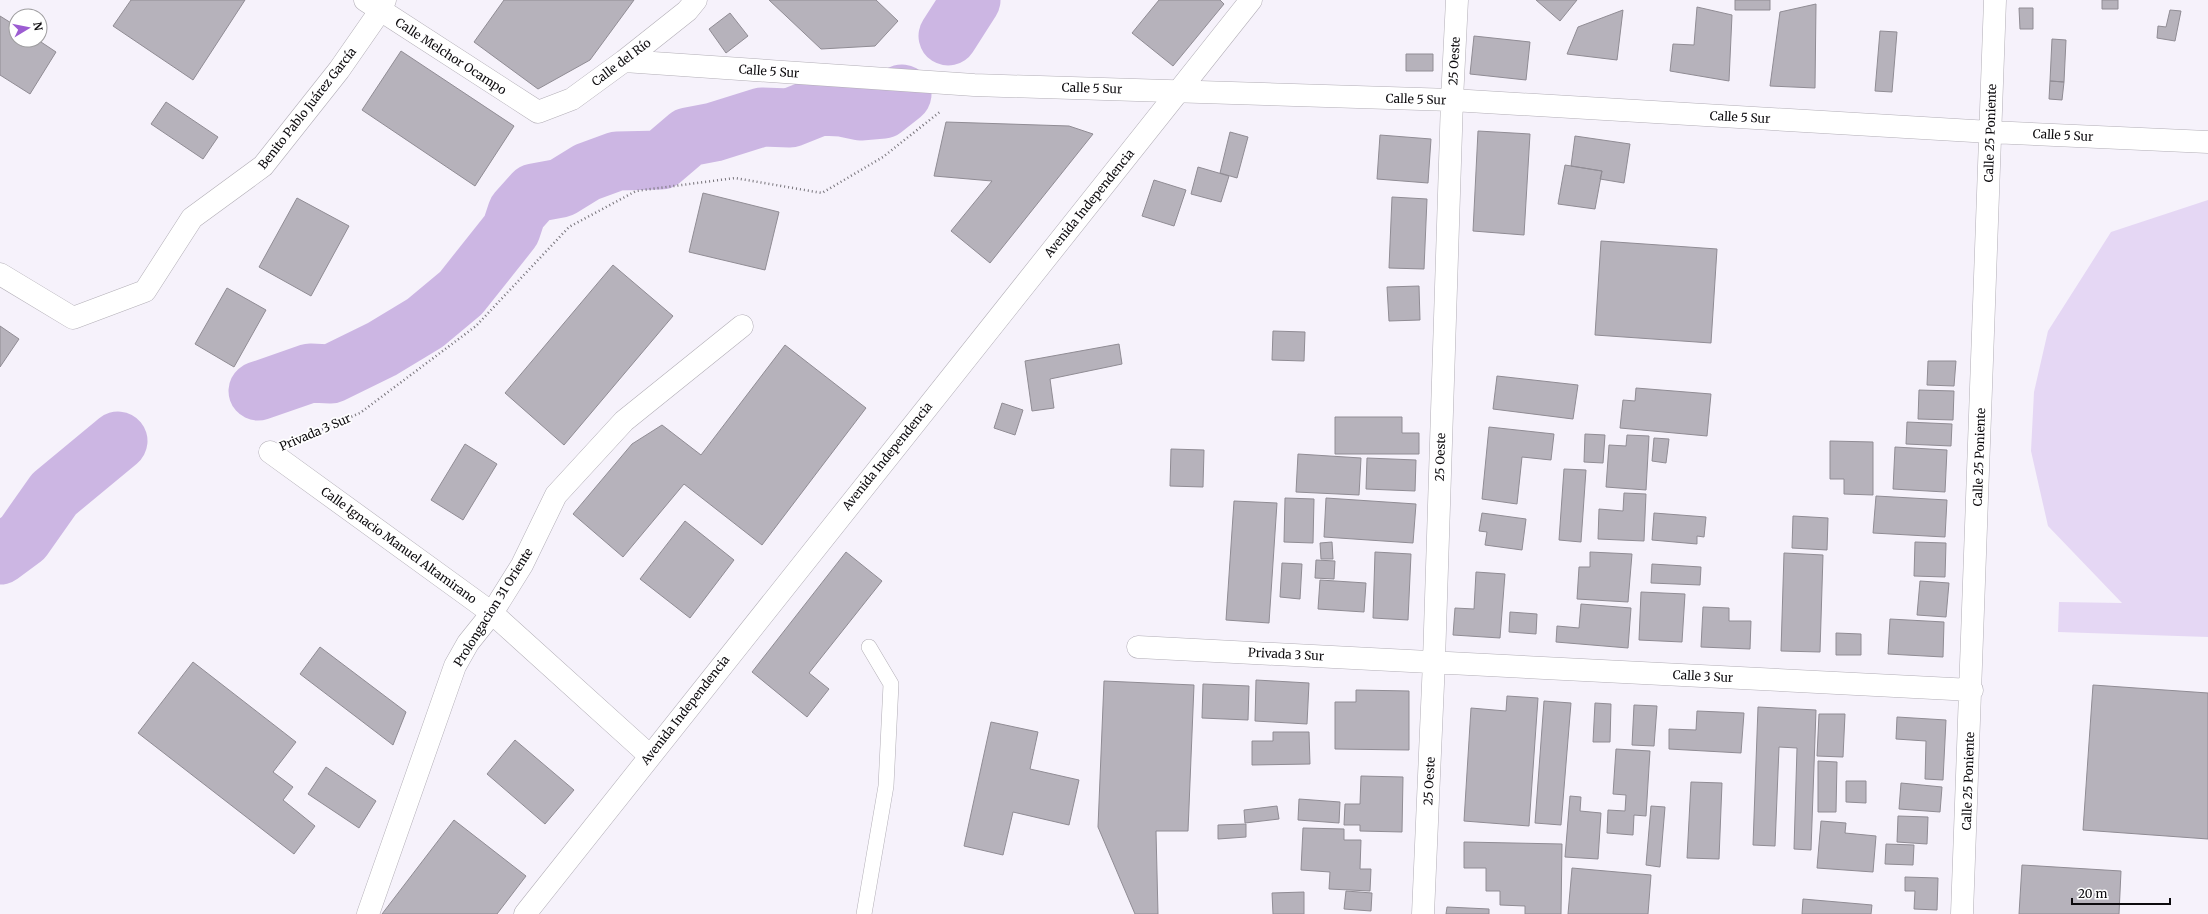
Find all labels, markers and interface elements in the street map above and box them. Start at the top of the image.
north arrow [8,8,48,48]
street label: Calle Melchor Ocampo [393,14,509,98]
text: N [30,21,46,32]
street label: Calle del Río [588,35,654,89]
street label: 25 Oeste [1445,36,1463,86]
street label: Benito Pablo Juárez García [255,44,360,172]
street label: Calle 5 Sur [738,61,800,81]
street label: Calle 5 Sur [1061,79,1123,97]
street label: Calle 25 Poniente [1981,83,1999,183]
street label: Calle 5 Sur [1385,90,1447,108]
street label: Calle 5 Sur [1709,108,1771,126]
street label: Calle 5 Sur [2032,126,2094,144]
street label: Avenida Independencia [1040,146,1138,261]
street label: Avenida Independencia [838,399,936,514]
street label: Calle 25 Poniente [1970,407,1988,507]
street label: Privada 3 Sur [277,410,354,454]
street label: 25 Oeste [1432,433,1448,481]
street label: Calle Ignacio Manuel Altamirano [318,483,480,607]
street label: Prolongacion 31 Oriente [450,545,536,669]
street label: Privada 3 Sur [1248,645,1325,664]
street label: Avenida Independencia [637,652,733,768]
street label: Calle 3 Sur [1672,667,1734,685]
street label: Calle 25 Poniente [1959,731,1977,831]
street label: 25 Oeste [1420,756,1438,806]
scale bar [2072,880,2170,906]
text: 20 m [2078,886,2107,901]

